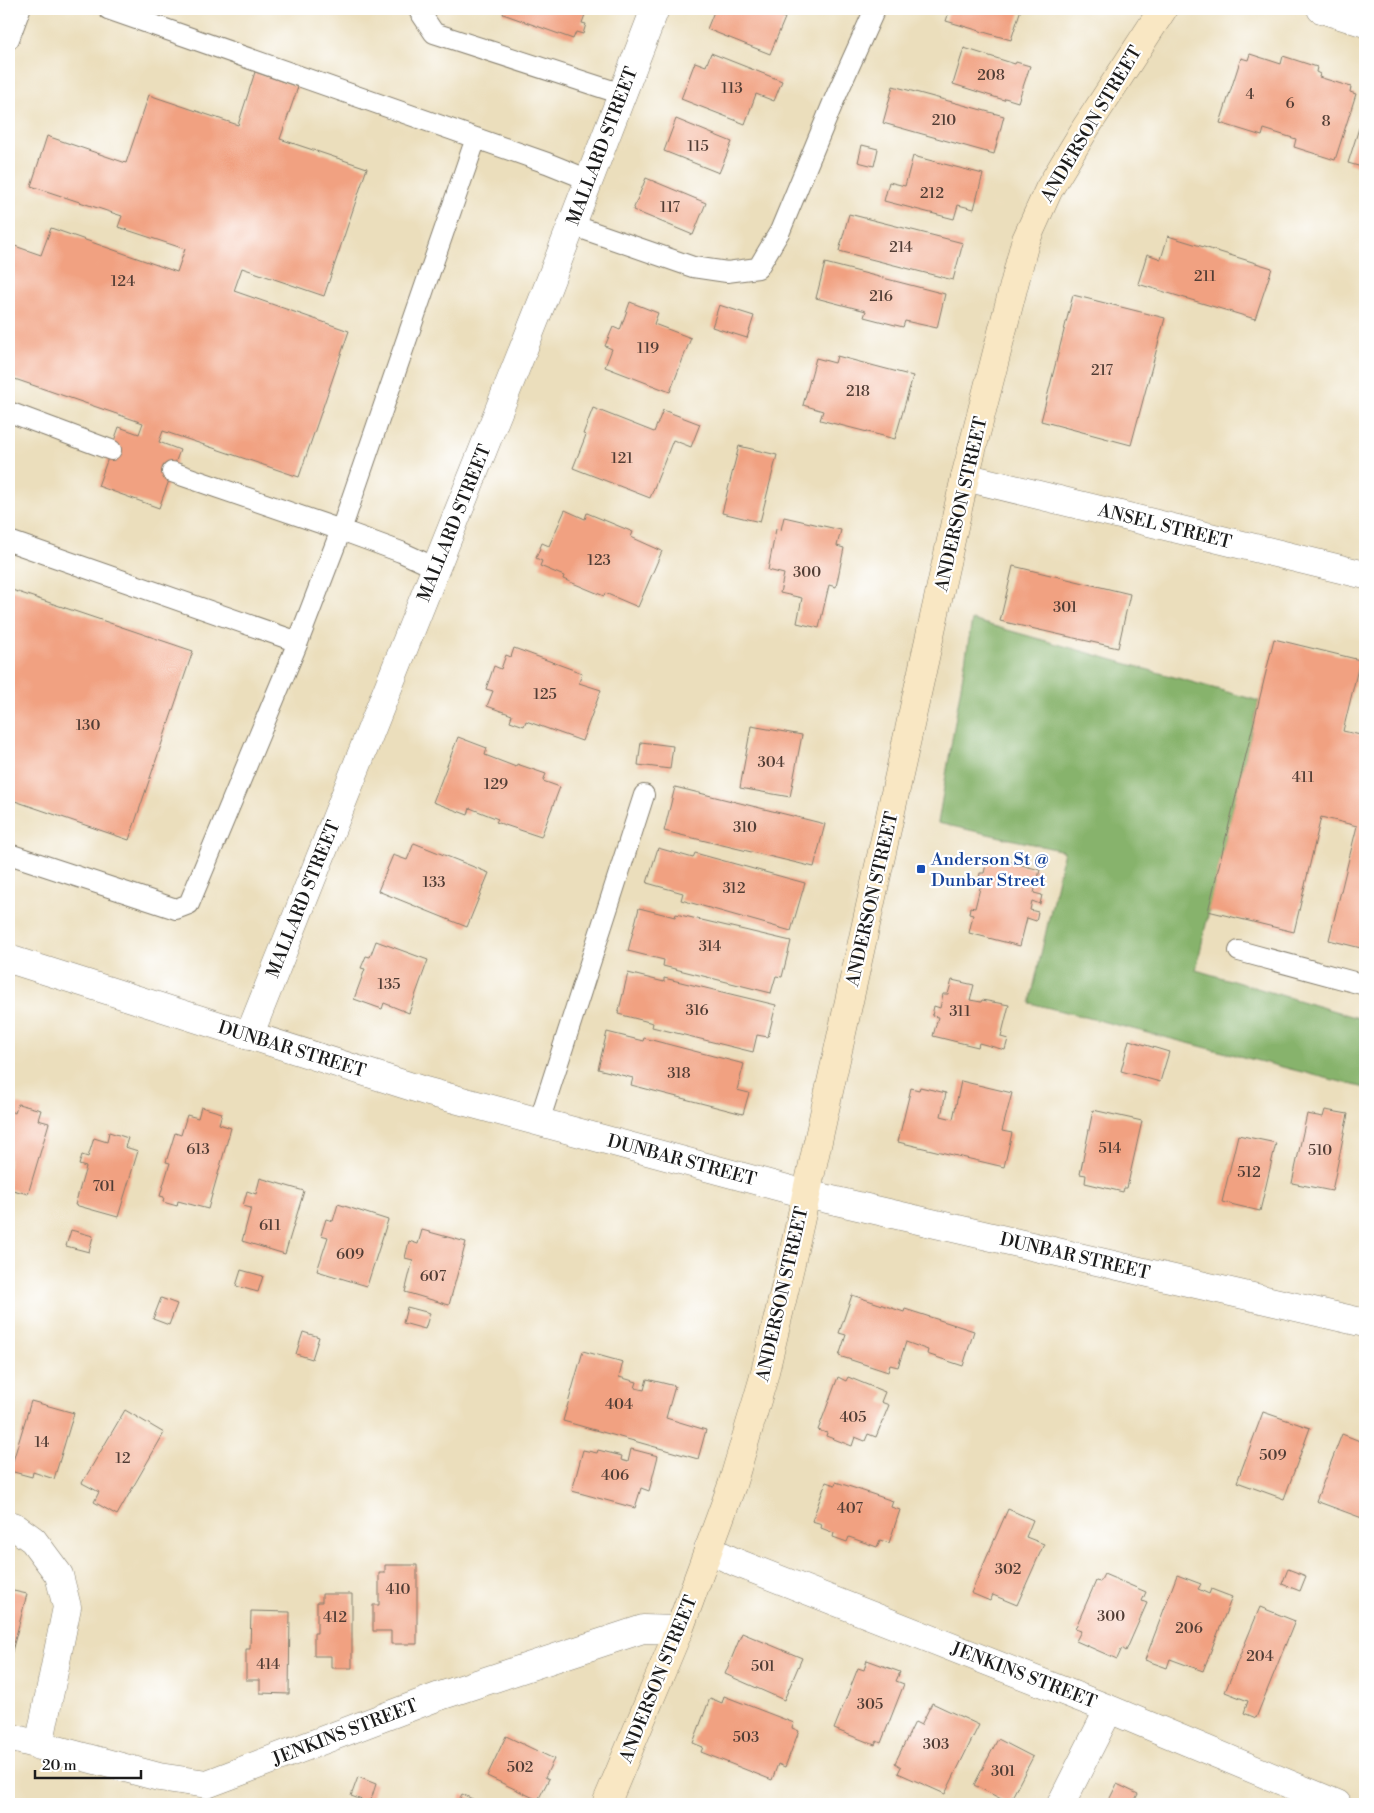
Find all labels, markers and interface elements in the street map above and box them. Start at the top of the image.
street label: ANDERSON STREET [1035,42,1147,208]
street label: MALLARD STREET [562,63,643,229]
house number: 208 [977,66,1005,85]
house number: 113 [721,79,743,98]
house number: 4 [1246,85,1255,104]
house number: 6 [1285,94,1295,113]
house number: 210 [932,111,956,130]
house number: 8 [1321,112,1331,131]
house number: 115 [687,137,709,156]
house number: 212 [920,184,944,203]
house number: 117 [660,198,681,217]
house number: 214 [889,238,913,257]
house number: 211 [1194,267,1217,286]
house number: 124 [111,272,135,291]
house number: 216 [869,287,893,306]
house number: 119 [637,339,659,358]
house number: 217 [1091,361,1113,380]
house number: 218 [846,382,870,401]
street label: ANDERSON STREET [930,414,993,595]
street label: MALLARD STREET [412,441,497,605]
house number: 121 [611,449,634,468]
street label: ANSEL STREET [1095,499,1234,554]
house number: 123 [587,551,611,570]
house number: 300 [793,563,821,582]
house number: 301 [1053,598,1078,617]
house number: 125 [533,685,557,704]
house number: 130 [76,716,100,735]
house number: 304 [757,753,785,772]
house number: 411 [1292,768,1315,787]
house number: 129 [484,775,508,794]
street label: ANDERSON STREET [841,809,904,990]
street label: MALLARD STREET [261,817,346,981]
house number: 310 [733,818,757,837]
place label: Anderson St @ Dunbar Street [930,848,1049,892]
marker: Anderson St @ Dunbar Street [915,863,927,875]
house number: 133 [422,873,446,892]
house number: 312 [722,879,746,898]
house number: 314 [699,937,721,956]
house number: 135 [377,975,401,994]
house number: 316 [686,1001,708,1020]
house number: 311 [949,1002,971,1021]
street label: DUNBAR STREET [215,1016,369,1083]
house number: 318 [667,1064,691,1083]
street label: DUNBAR STREET [605,1130,759,1192]
house number: 514 [1098,1139,1122,1158]
house number: 613 [186,1140,210,1159]
house number: 510 [1308,1141,1332,1160]
house number: 512 [1237,1163,1261,1182]
house number: 701 [92,1177,116,1196]
street label: ANDERSON STREET [751,1204,814,1385]
house number: 611 [259,1216,282,1235]
street label: DUNBAR STREET [998,1228,1152,1285]
house number: 609 [336,1245,364,1264]
house number: 607 [420,1267,447,1286]
house number: 404 [605,1395,633,1414]
house number: 405 [839,1408,867,1427]
house number: 14 [35,1433,49,1452]
house number: 509 [1259,1446,1287,1465]
house number: 12 [115,1449,131,1468]
house number: 406 [601,1466,629,1485]
house number: 407 [837,1499,864,1518]
house number: 302 [995,1560,1021,1579]
house number: 410 [386,1580,410,1599]
street label: ANDERSON STREET [614,1592,703,1767]
house number: 300 [1097,1607,1125,1626]
house number: 412 [323,1608,347,1627]
house number: 206 [1175,1619,1203,1638]
street label: JENKINS STREET [947,1637,1100,1714]
house number: 204 [1246,1647,1274,1666]
house number: 414 [256,1655,280,1674]
house number: 501 [751,1657,776,1676]
street label: JENKINS STREET [268,1694,422,1771]
house number: 305 [857,1695,883,1714]
house number: 503 [733,1728,759,1747]
house number: 303 [923,1735,949,1754]
scale bar [35,1748,141,1780]
text: 20 m [42,1756,77,1775]
house number: 502 [507,1758,533,1777]
house number: 301 [991,1762,1016,1781]

